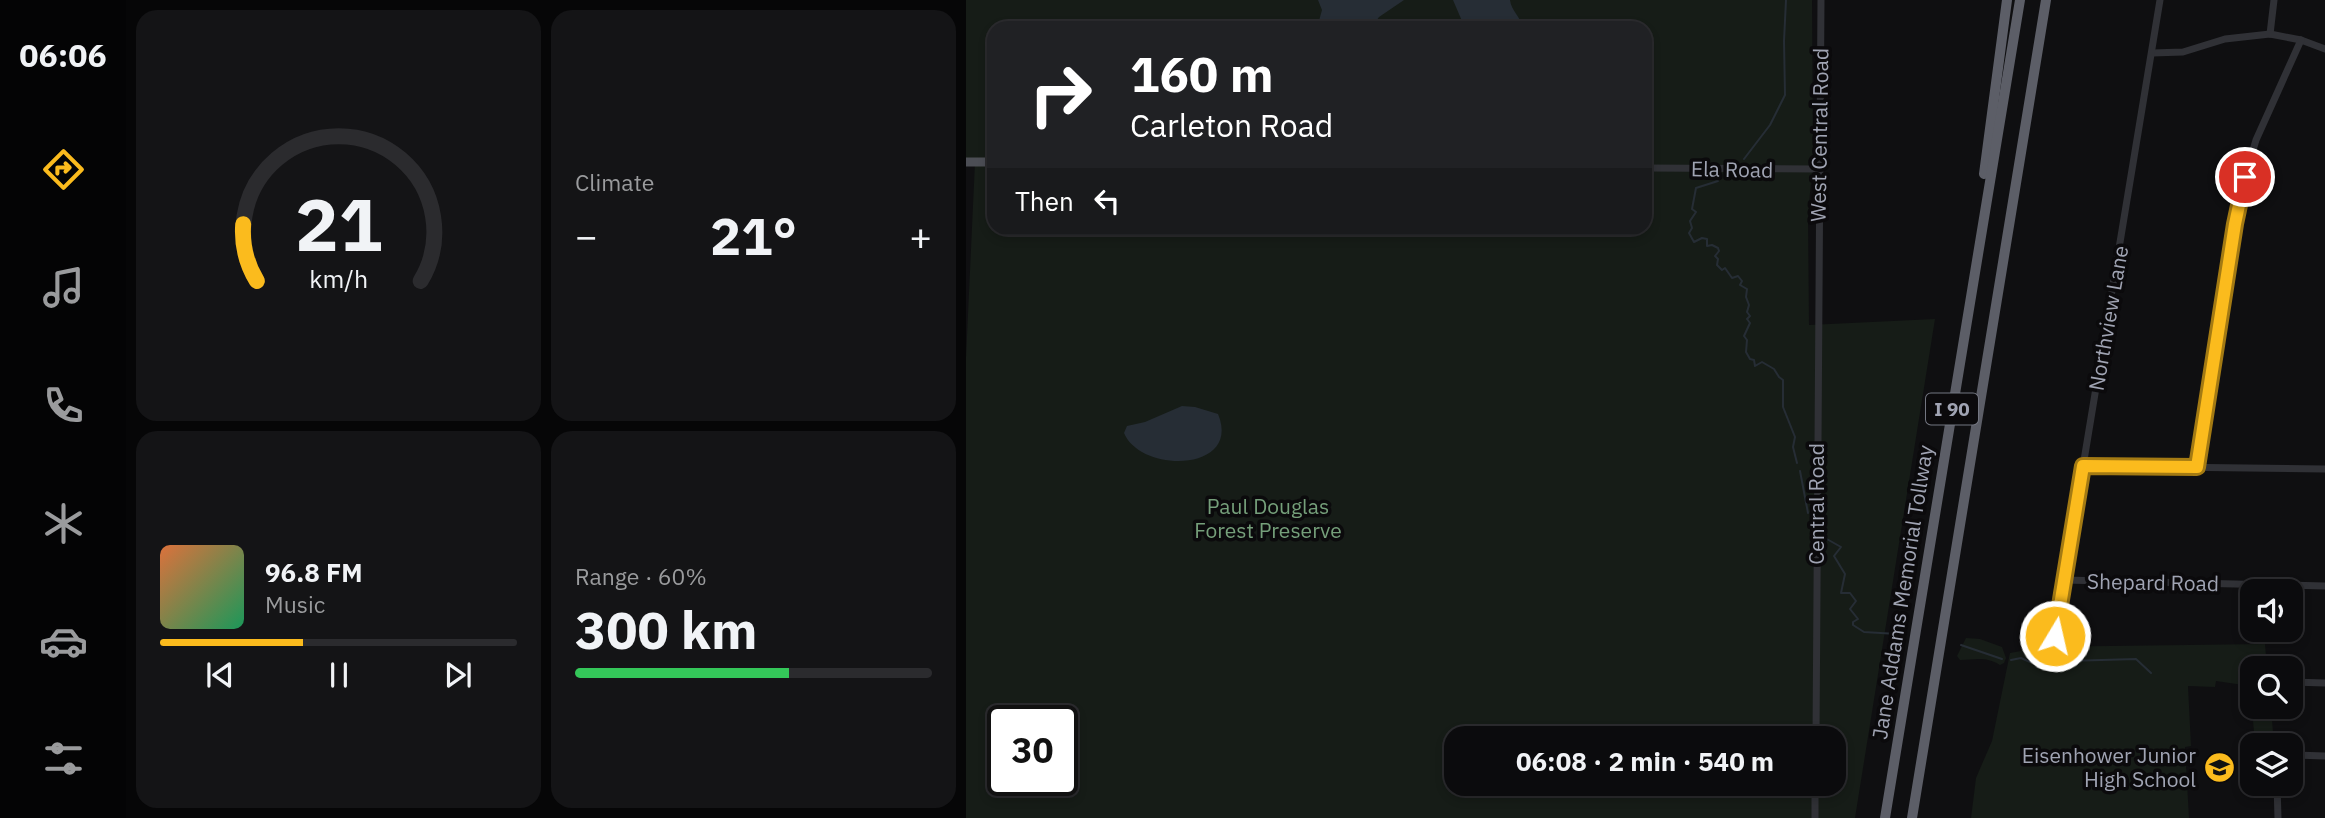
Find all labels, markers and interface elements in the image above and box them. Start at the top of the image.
text: 06:06 [19,34,107,76]
text: 160 m [1130,42,1274,105]
street label: West Central Road [1803,48,1835,222]
icon: right [1015,49,1106,140]
text: Carleton Road [1130,104,1333,146]
icon: directions [39,145,88,194]
pin [2215,147,2275,207]
street label: Ela Road [1691,154,1773,184]
icon: arrive [2226,158,2264,196]
text: Climate [575,167,654,197]
text: 21 [295,177,382,272]
icon: left [1088,182,1126,220]
text: Then [1015,184,1074,218]
text: 21° [710,202,797,269]
text: − [575,211,598,260]
text: + [909,211,932,260]
street label: Northview Lane [2081,243,2135,393]
text: km/h [309,262,368,295]
icon: music [39,263,88,312]
icon: phone [39,381,88,430]
road number: I 90 [1926,394,1978,424]
street label: Jane Addams Memorial Tollway [1865,442,1939,741]
street label: Central Road [1802,443,1830,565]
park label: Paul Douglas Forest Preserve [1194,492,1342,544]
icon: climate [39,499,88,548]
text: 96.8 FM [265,555,363,589]
text: Range · 60% [575,561,707,591]
street label: Shepard Road [2087,567,2219,597]
map controls [2240,579,2303,796]
button: sound [2240,579,2303,642]
text: Music [265,589,325,619]
text: 300 km [575,596,757,663]
position arrow [2018,599,2092,673]
icon: car [39,617,88,666]
icon: previous [201,656,239,694]
icon: pause [320,656,358,694]
icon: next [439,656,477,694]
button: search [2240,656,2303,719]
speed limit sign: 30 [987,705,1078,796]
button: layers [2240,733,2303,796]
icon: filters [39,734,88,783]
place label: Eisenhower Junior High School [2022,741,2196,793]
text: 06:08 · 2 min · 540 m [1516,744,1774,778]
school or university icon: Eisenhower Junior High School [2202,750,2236,784]

